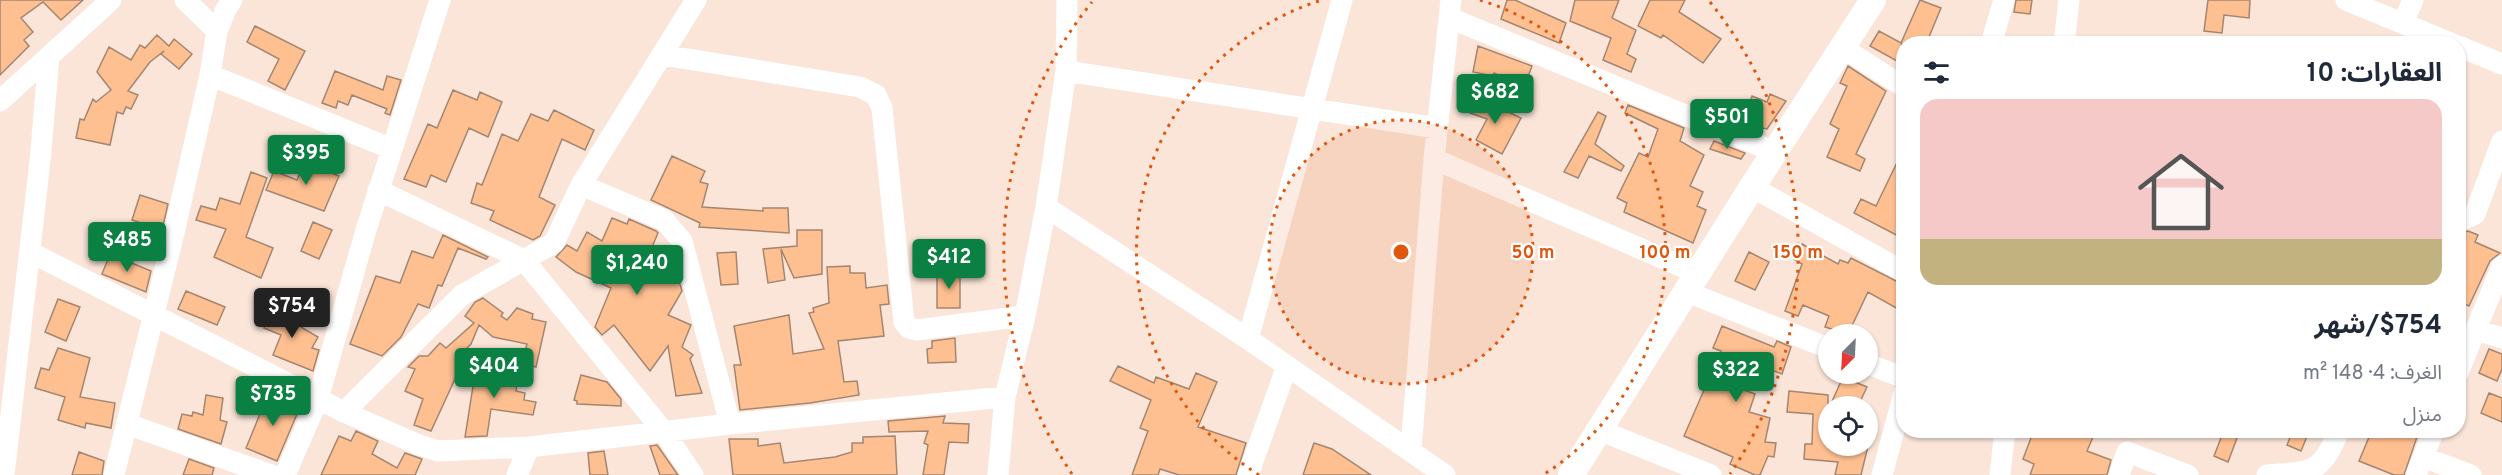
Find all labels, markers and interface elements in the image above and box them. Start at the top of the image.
icon: filters [1920,56,1953,89]
text: العقارات: 10 [2307,58,2442,91]
pin: $682 [1459,74,1531,125]
text: $682 [1471,80,1519,106]
pin: $501 [1691,99,1763,150]
text: $501 [1704,105,1750,131]
pin: $395 [270,135,342,186]
icon: home [2127,138,2235,246]
text: $395 [282,141,330,167]
pin: $485 [91,222,163,273]
text: $485 [102,228,152,254]
pin: $412 [913,239,985,290]
centre of rings [1391,242,1411,262]
text: 50 m [1511,242,1555,265]
text: 100 m [1639,242,1691,265]
text: 150 m [1773,242,1823,265]
pin: $1,240 [588,245,686,296]
text: $412 [926,245,972,271]
text: $1,240 [605,251,669,277]
pin: $754 [256,288,328,339]
text: $754 [268,294,316,320]
text: $754/شهر [2314,310,2442,343]
north arrow [1818,324,1878,384]
map controls [1818,324,1878,456]
pin: $404 [458,348,530,399]
pin: $322 [1700,352,1772,403]
text: $404 [469,354,519,380]
text: $322 [1712,358,1760,384]
text: الغرف: 4 · 148 m² [2303,361,2442,387]
pin: $735 [237,376,309,427]
text: $735 [250,382,296,408]
button: locate [1818,396,1878,456]
text: منزل [2403,403,2442,429]

